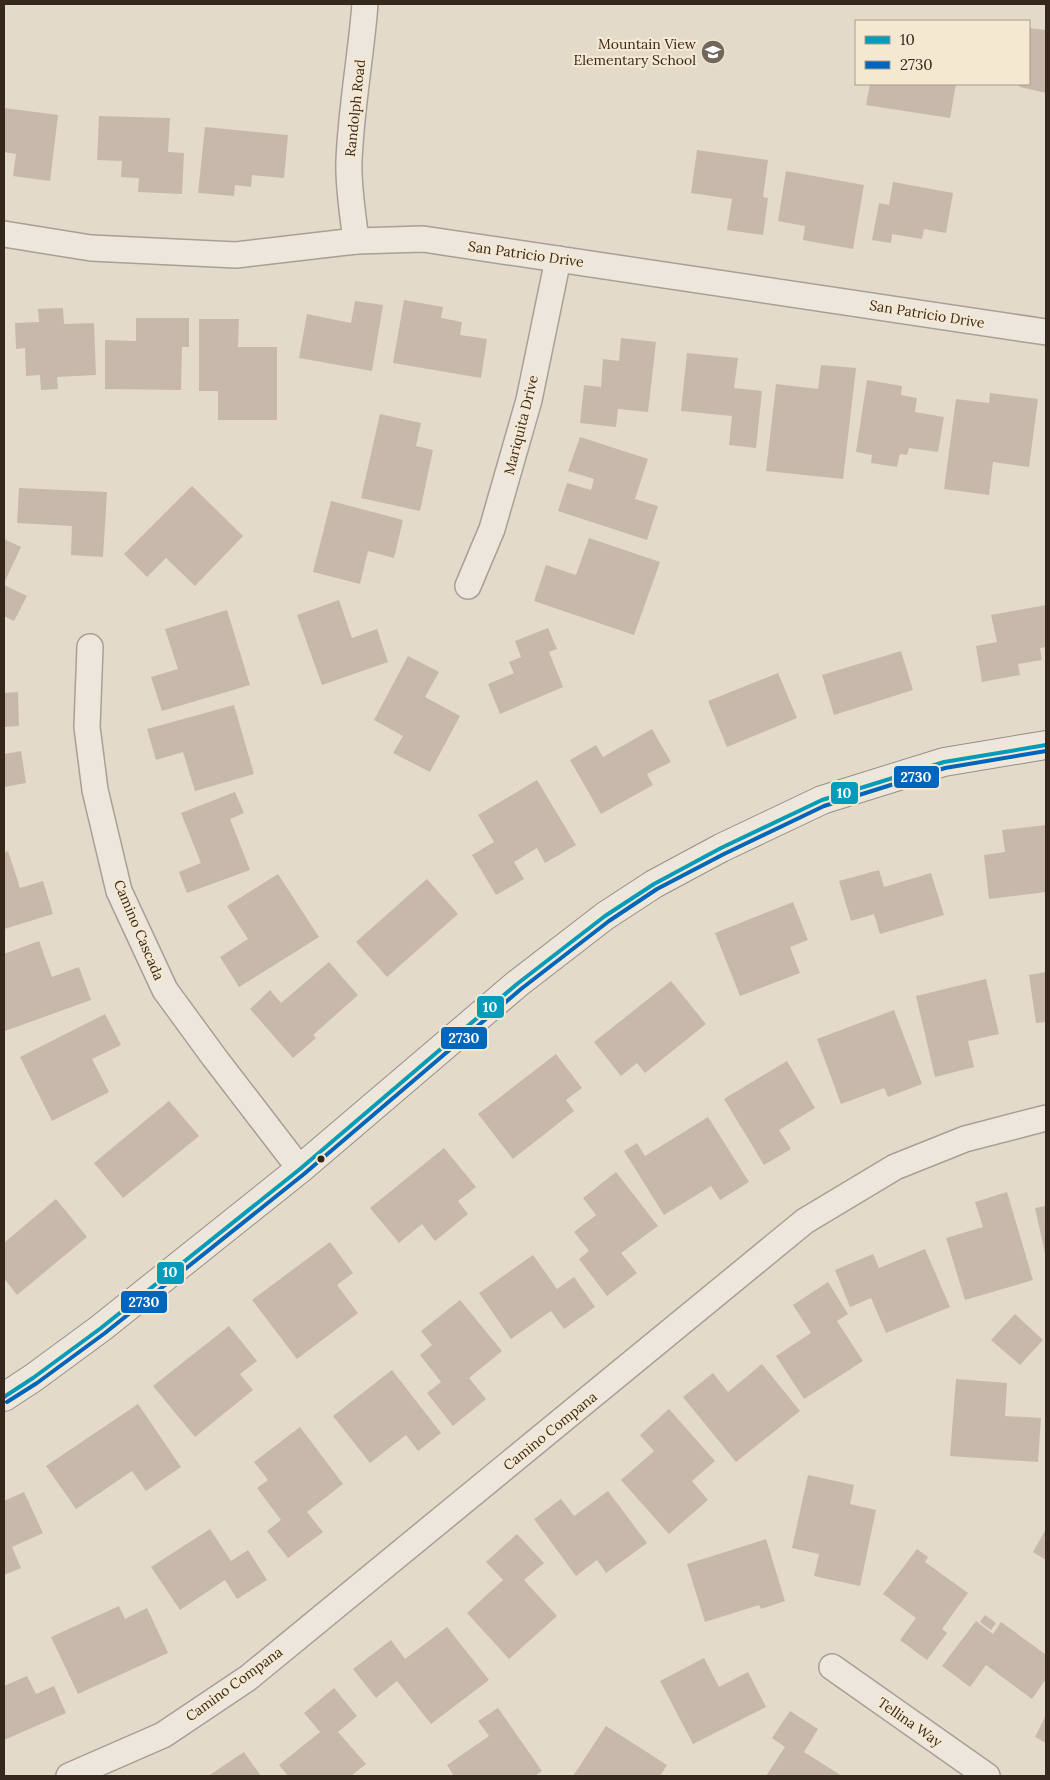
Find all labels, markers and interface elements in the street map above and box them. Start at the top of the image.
legend [855,20,1030,85]
text: 10 [900,30,915,49]
place label: Mountain View Elementary School [573,35,697,69]
school or university icon: Mountain View Elementary School [700,39,726,65]
text: 2730 [900,55,933,74]
street label: Randolph Road [341,58,369,158]
street label: San Patricio Drive [467,237,585,271]
street label: San Patricio Drive [868,296,986,332]
street label: Mariquita Drive [500,373,542,477]
line badge: 2730 [893,765,940,789]
text: 2730 [901,768,931,786]
line badge: 10 [830,781,859,805]
text: 10 [837,784,851,802]
street label: Camino Cascada [110,877,168,983]
line badge: 10 [476,995,505,1019]
text: 10 [483,998,497,1016]
line badge: 2730 [440,1026,488,1050]
text: 2730 [449,1029,479,1047]
unlabelled marker [316,1154,326,1164]
line badge: 10 [156,1261,185,1285]
text: 10 [163,1263,177,1281]
line badge: 2730 [120,1290,168,1314]
text: 2730 [129,1293,159,1311]
street label: Camino Compana [499,1388,601,1474]
street label: Camino Compana [182,1643,286,1725]
street label: Tellina Way [874,1693,946,1751]

